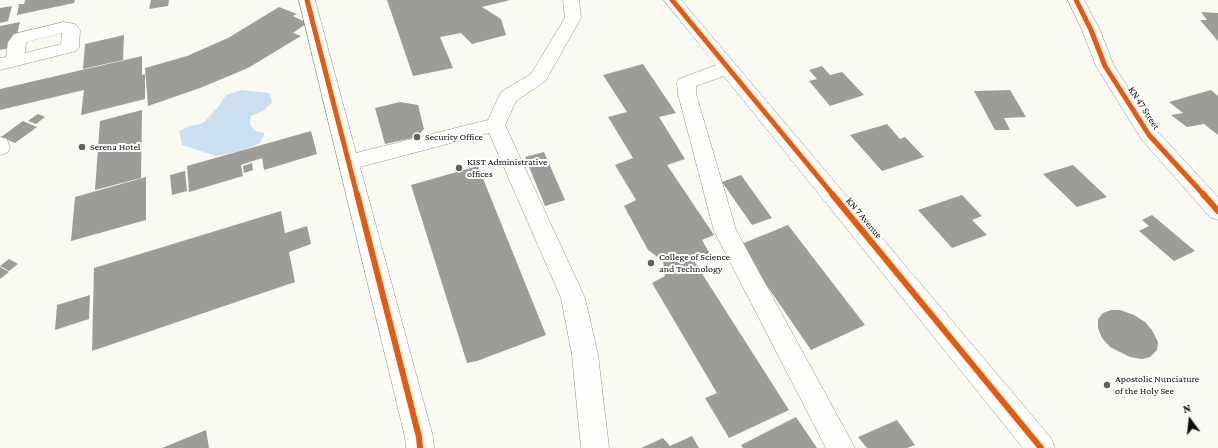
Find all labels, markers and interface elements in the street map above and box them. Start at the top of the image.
street label: KN 47 Street [1126,84,1162,132]
place label: Security Office [425,131,483,143]
marker: Security Office [412,132,422,142]
place label: Serena Hotel [90,141,140,153]
marker: Serena Hotel [77,142,87,152]
place label: KIST Administrative offices [467,156,547,180]
marker: KIST Administrative offices [454,163,464,173]
street label: KN 7 Avenue [843,195,885,241]
place label: College of Science and Technology [659,251,730,274]
marker: College of Science and Technology [646,258,656,268]
place label: Apostolic Nunciature of the Holy See [1115,373,1199,396]
marker: Apostolic Nunciature of the Holy See [1102,380,1112,390]
north arrow [1170,400,1210,440]
text: N [1182,402,1192,415]

